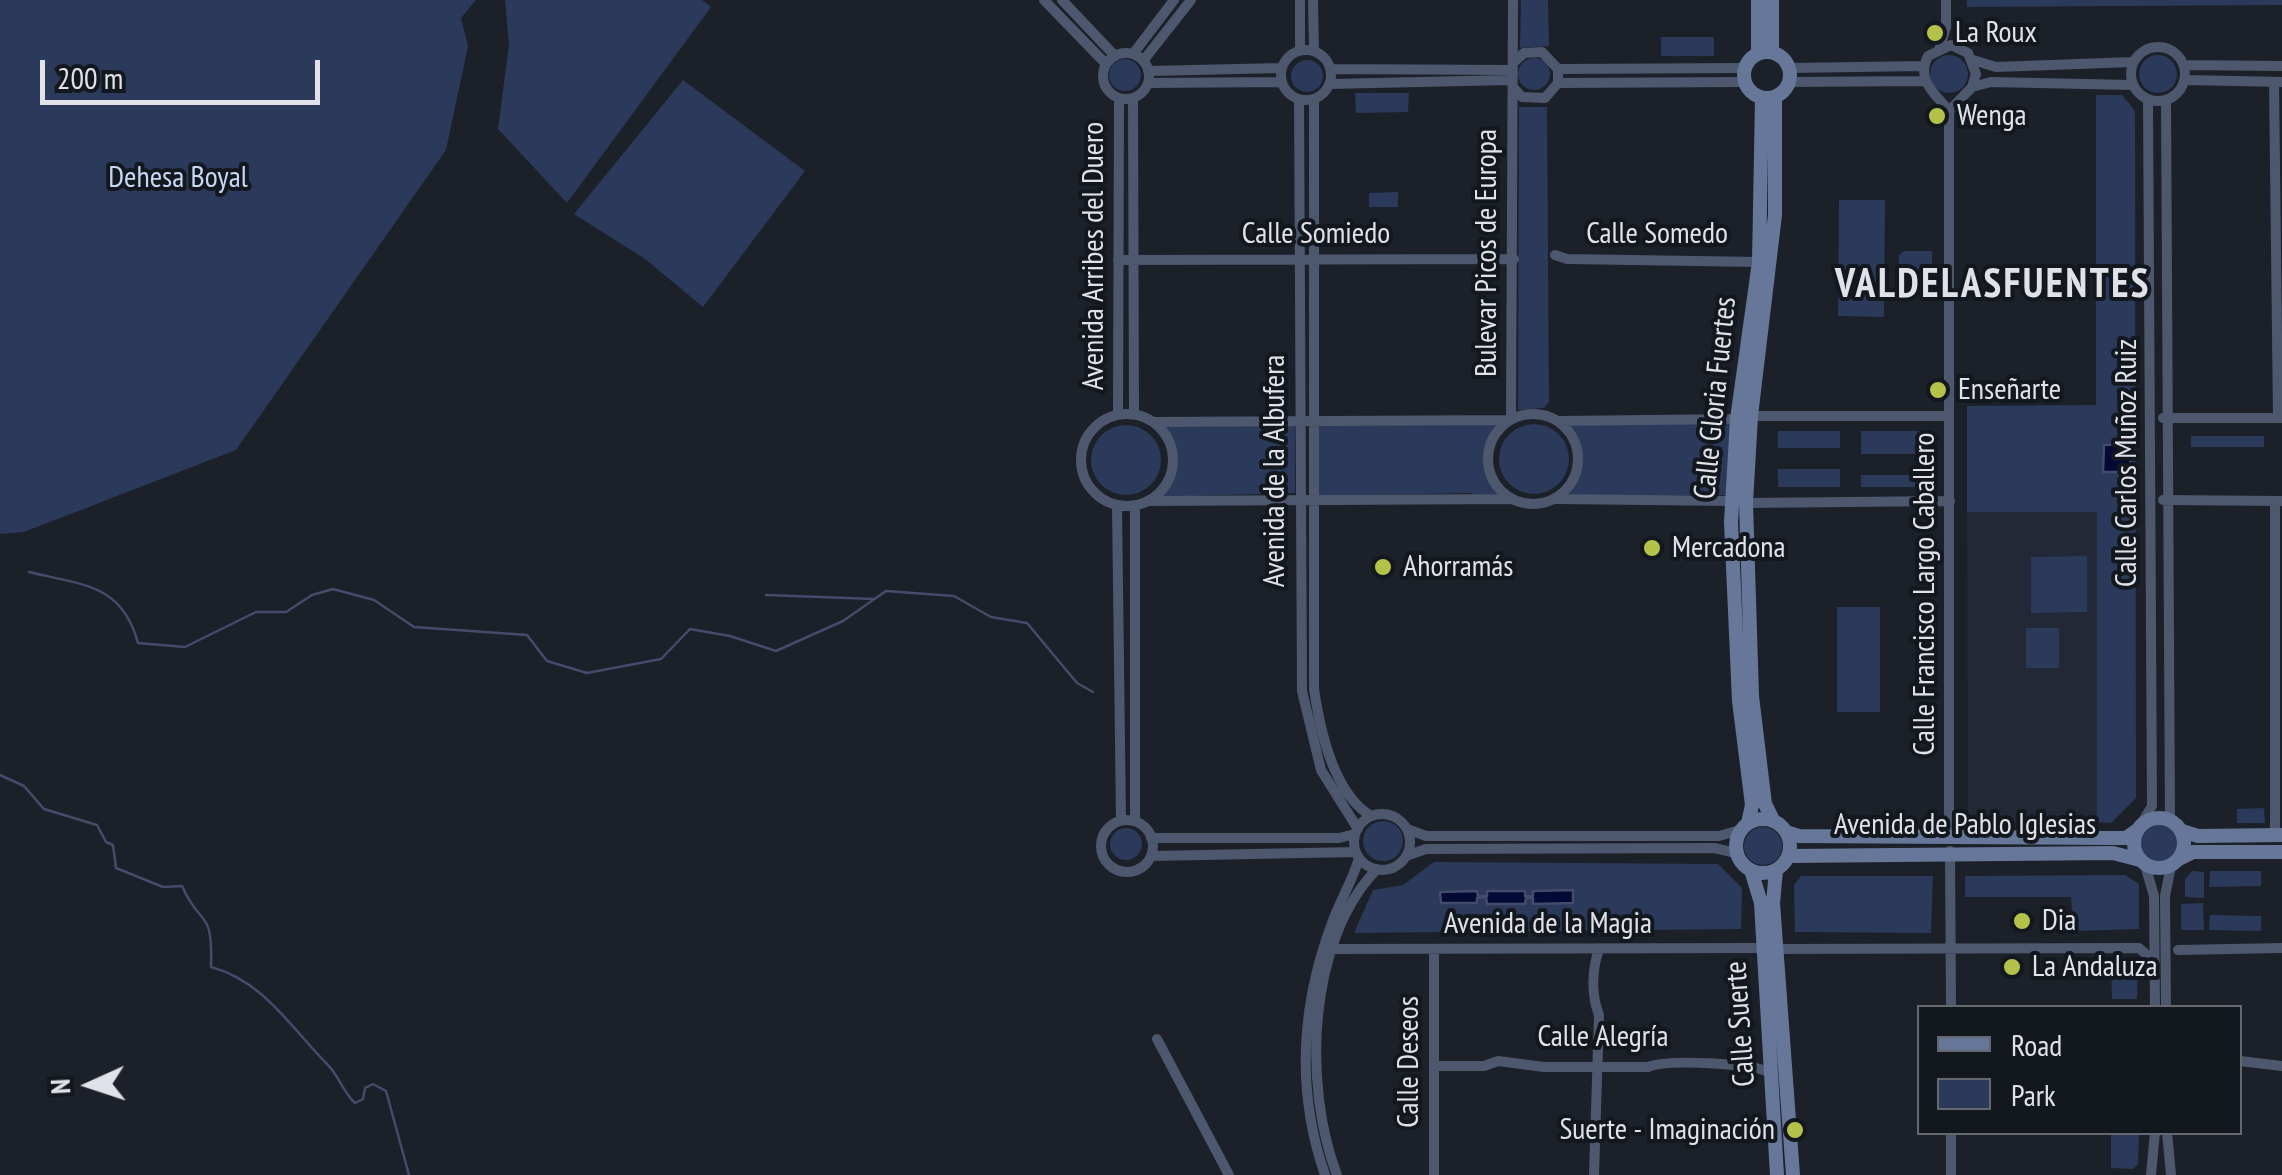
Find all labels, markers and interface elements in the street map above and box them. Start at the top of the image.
place label: La Roux [1955,15,2037,51]
marker: La Roux [1924,22,1946,44]
scale bar [45,40,325,102]
text: 200 m [57,58,123,97]
place label: Wenga [1957,98,2027,134]
marker: Wenga [1926,105,1948,127]
street label: Avenida Arribes del Duero [1076,122,1112,390]
street label: Bulevar Picos de Europa [1469,129,1505,377]
park label: Dehesa Boyal [108,160,248,196]
street label: Calle Somiedo [1242,216,1390,252]
street label: Calle Somedo [1586,216,1728,252]
district label: VALDELASFUENTES [1835,262,2151,310]
street label: Calle Gloria Fuertes [1687,295,1745,501]
street label: Calle Carlos Muñoz Ruiz [2109,339,2145,587]
street label: Avenida de la Albufera [1257,355,1293,587]
place label: Enseñarte [1958,372,2061,408]
marker: Enseñarte [1927,379,1949,401]
street label: Calle Francisco Largo Caballero [1907,432,1943,756]
place label: Mercadona [1672,530,1786,566]
marker: Mercadona [1641,537,1663,559]
place label: Ahorramás [1403,549,1513,585]
marker: Ahorramás [1372,556,1394,578]
street label: Avenida de Pablo Iglesias [1834,807,2096,843]
place label: Dia [2042,903,2076,939]
street label: Avenida de la Magia [1444,906,1652,942]
marker: Dia [2011,910,2033,932]
place label: La Andaluza [2032,949,2158,985]
marker: La Andaluza [2001,956,2023,978]
street label: Calle Suerte [1719,960,1763,1088]
street label: Calle Deseos [1391,996,1427,1128]
legend [1917,1005,2242,1135]
street label: Calle Alegría [1537,1019,1669,1055]
text: Road [2011,1025,2062,1064]
north arrow [40,1035,140,1135]
text: Park [2011,1075,2056,1114]
text: N [41,1078,78,1095]
place label: Suerte - Imaginación [1559,1112,1775,1148]
marker: Suerte - Imaginación [1784,1119,1806,1141]

